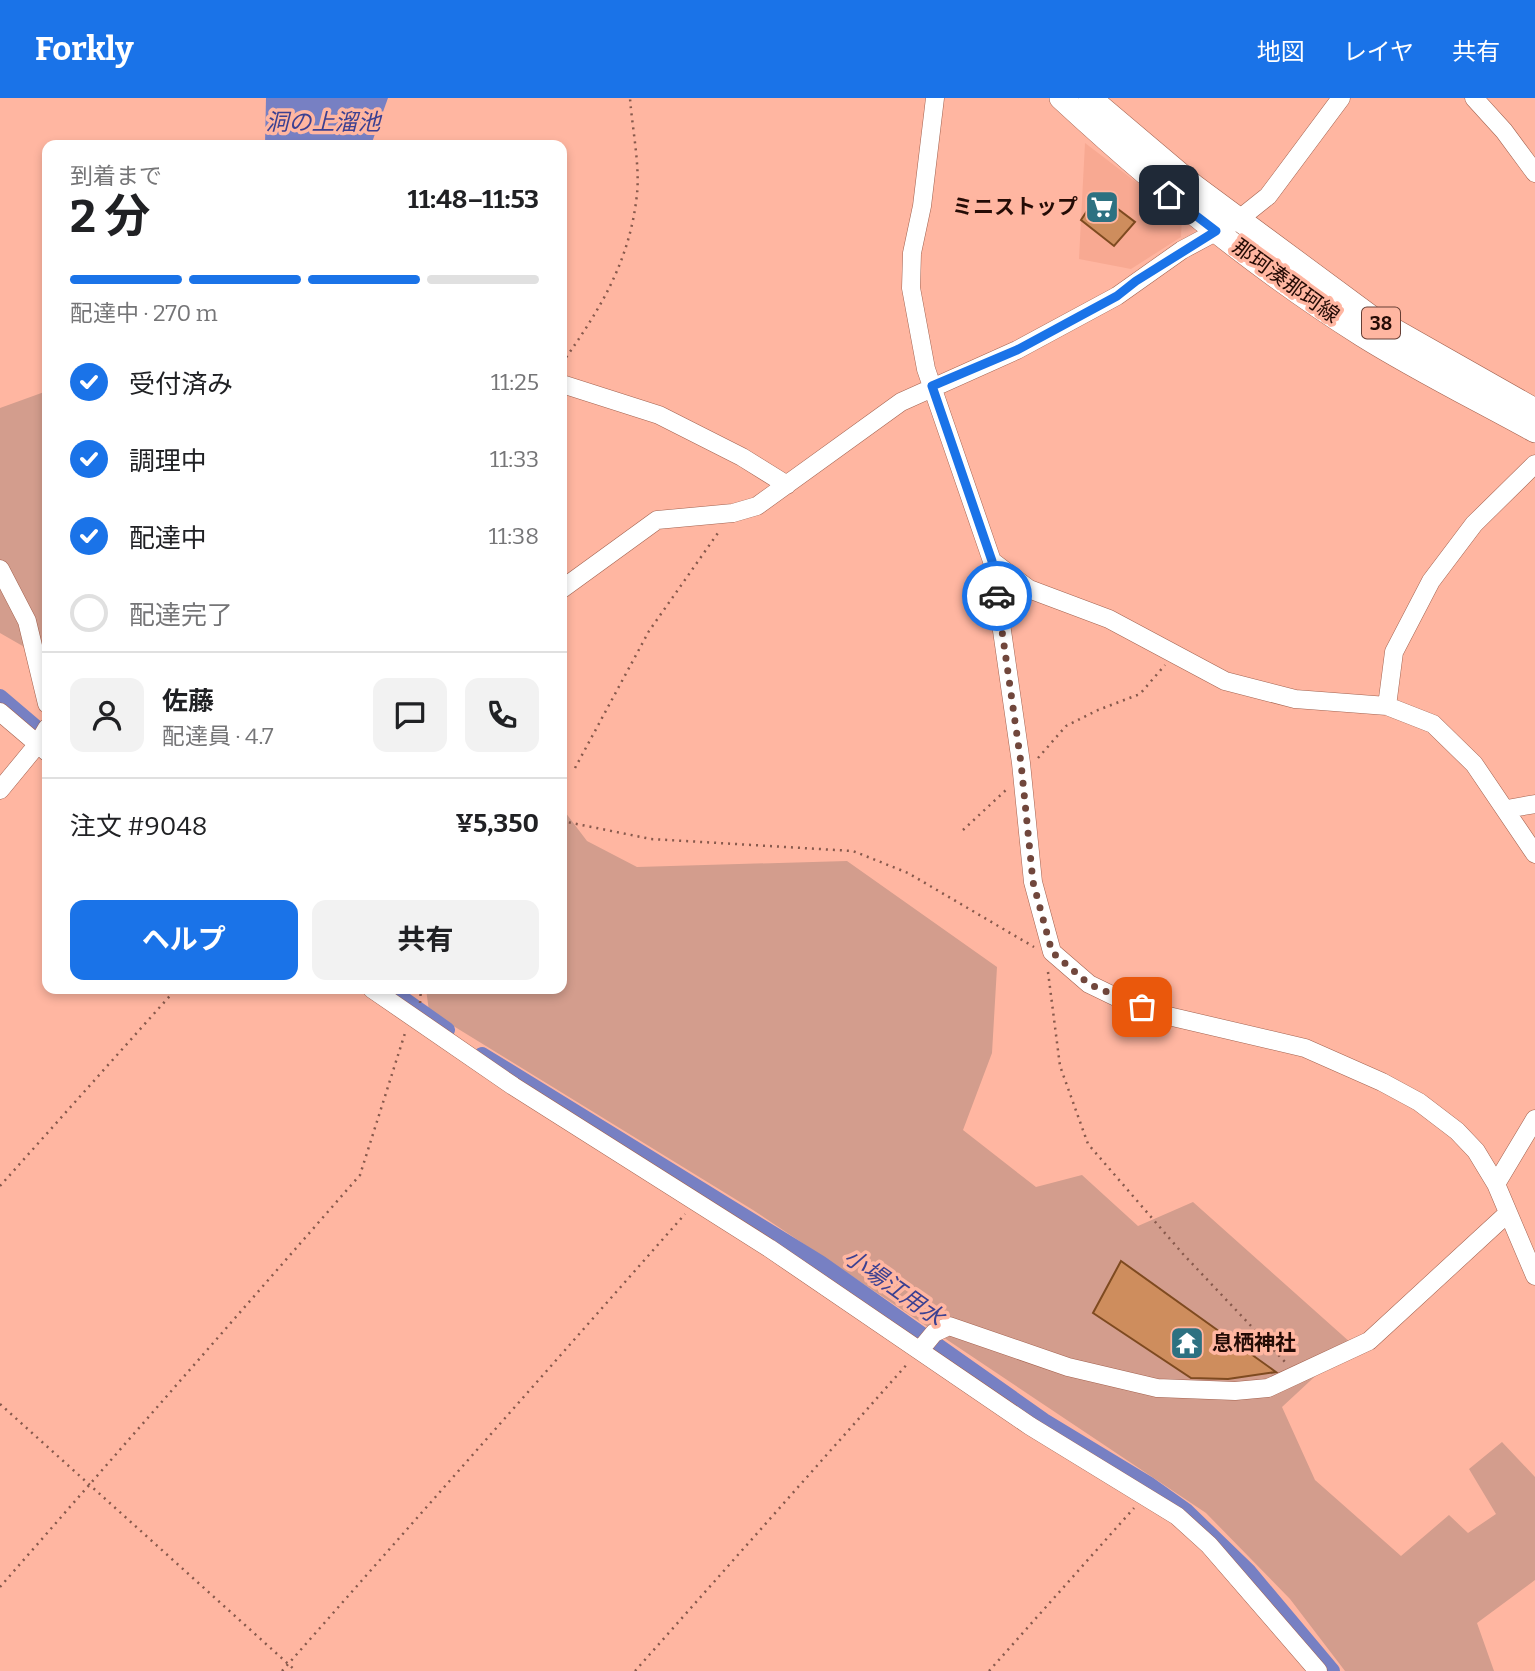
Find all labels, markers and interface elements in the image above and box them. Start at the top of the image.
text: Forkly [35,29,134,69]
text: 地図 [1257,38,1305,66]
text: レイヤ [1343,38,1414,66]
text: 共有 [1452,38,1500,66]
water label: 洞の上溜池 [266,108,383,136]
text: 到着まで [70,162,162,190]
pin [1139,165,1199,225]
icon: home [1150,176,1188,214]
text: 11:48–11:53 [407,184,539,215]
supermarket icon: ミニストップ [1083,188,1121,226]
text: 2 分 [70,189,150,244]
place label: ミニストップ [952,194,1078,220]
street label: 那珂湊那珂線 [1227,233,1345,329]
text: 配達中 · 270 m [70,299,218,327]
road number: 38 [1362,308,1400,339]
icon: check [70,363,108,401]
text: 11:25 [491,368,539,396]
text: 受付済み [129,369,233,400]
icon: check [70,440,108,478]
text: 11:33 [490,445,539,473]
text: 調理中 [129,446,207,477]
icon: check [70,517,108,555]
text: 11:38 [489,522,539,550]
text: 配達中 [129,523,207,554]
courier [962,561,1032,631]
icon: car [978,577,1016,615]
text: 配達完了 [129,600,233,631]
button: person [70,678,144,752]
button: chat [373,678,447,752]
button: phone [465,678,539,752]
text: 佐藤 [162,686,214,717]
text: 配達員 · 4.7 [162,722,274,750]
text: ¥5,350 [455,808,539,839]
text: 注文 #9048 [70,811,207,842]
button: ヘルプ [70,900,298,980]
button: 共有 [312,900,539,980]
pin [1112,977,1172,1037]
icon: bag [1123,988,1161,1026]
water label: 小場江用水 [839,1243,952,1333]
temple icon: 息栖神社 [1168,1324,1206,1362]
place label: 息栖神社 [1212,1330,1296,1356]

